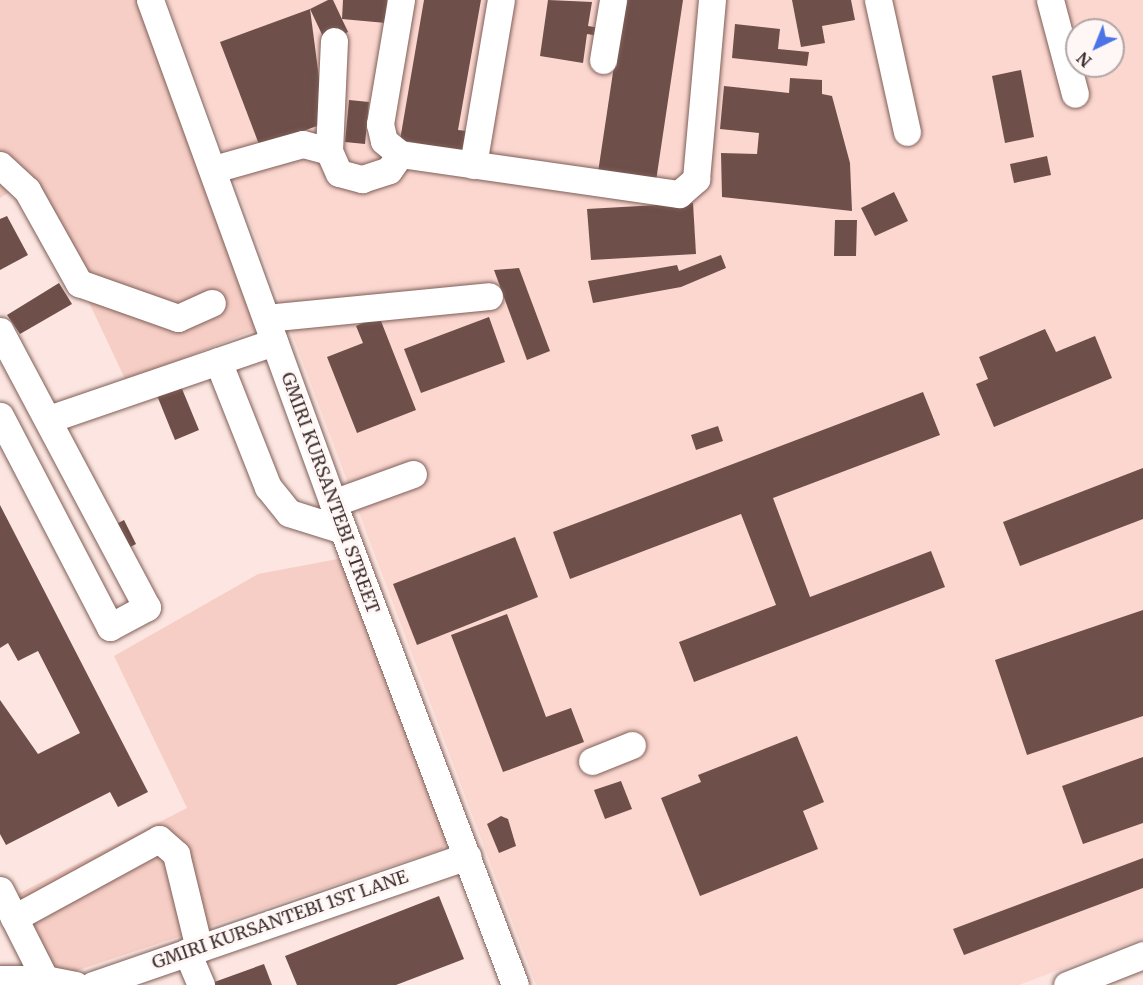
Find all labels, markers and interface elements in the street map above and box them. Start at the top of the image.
north arrow [1065,18,1125,78]
text: N [1073,48,1096,71]
street label: GMIRI KURSANTEBI STREET [276,369,384,617]
street label: GMIRI KURSANTEBI 1ST LANE [149,866,411,974]

